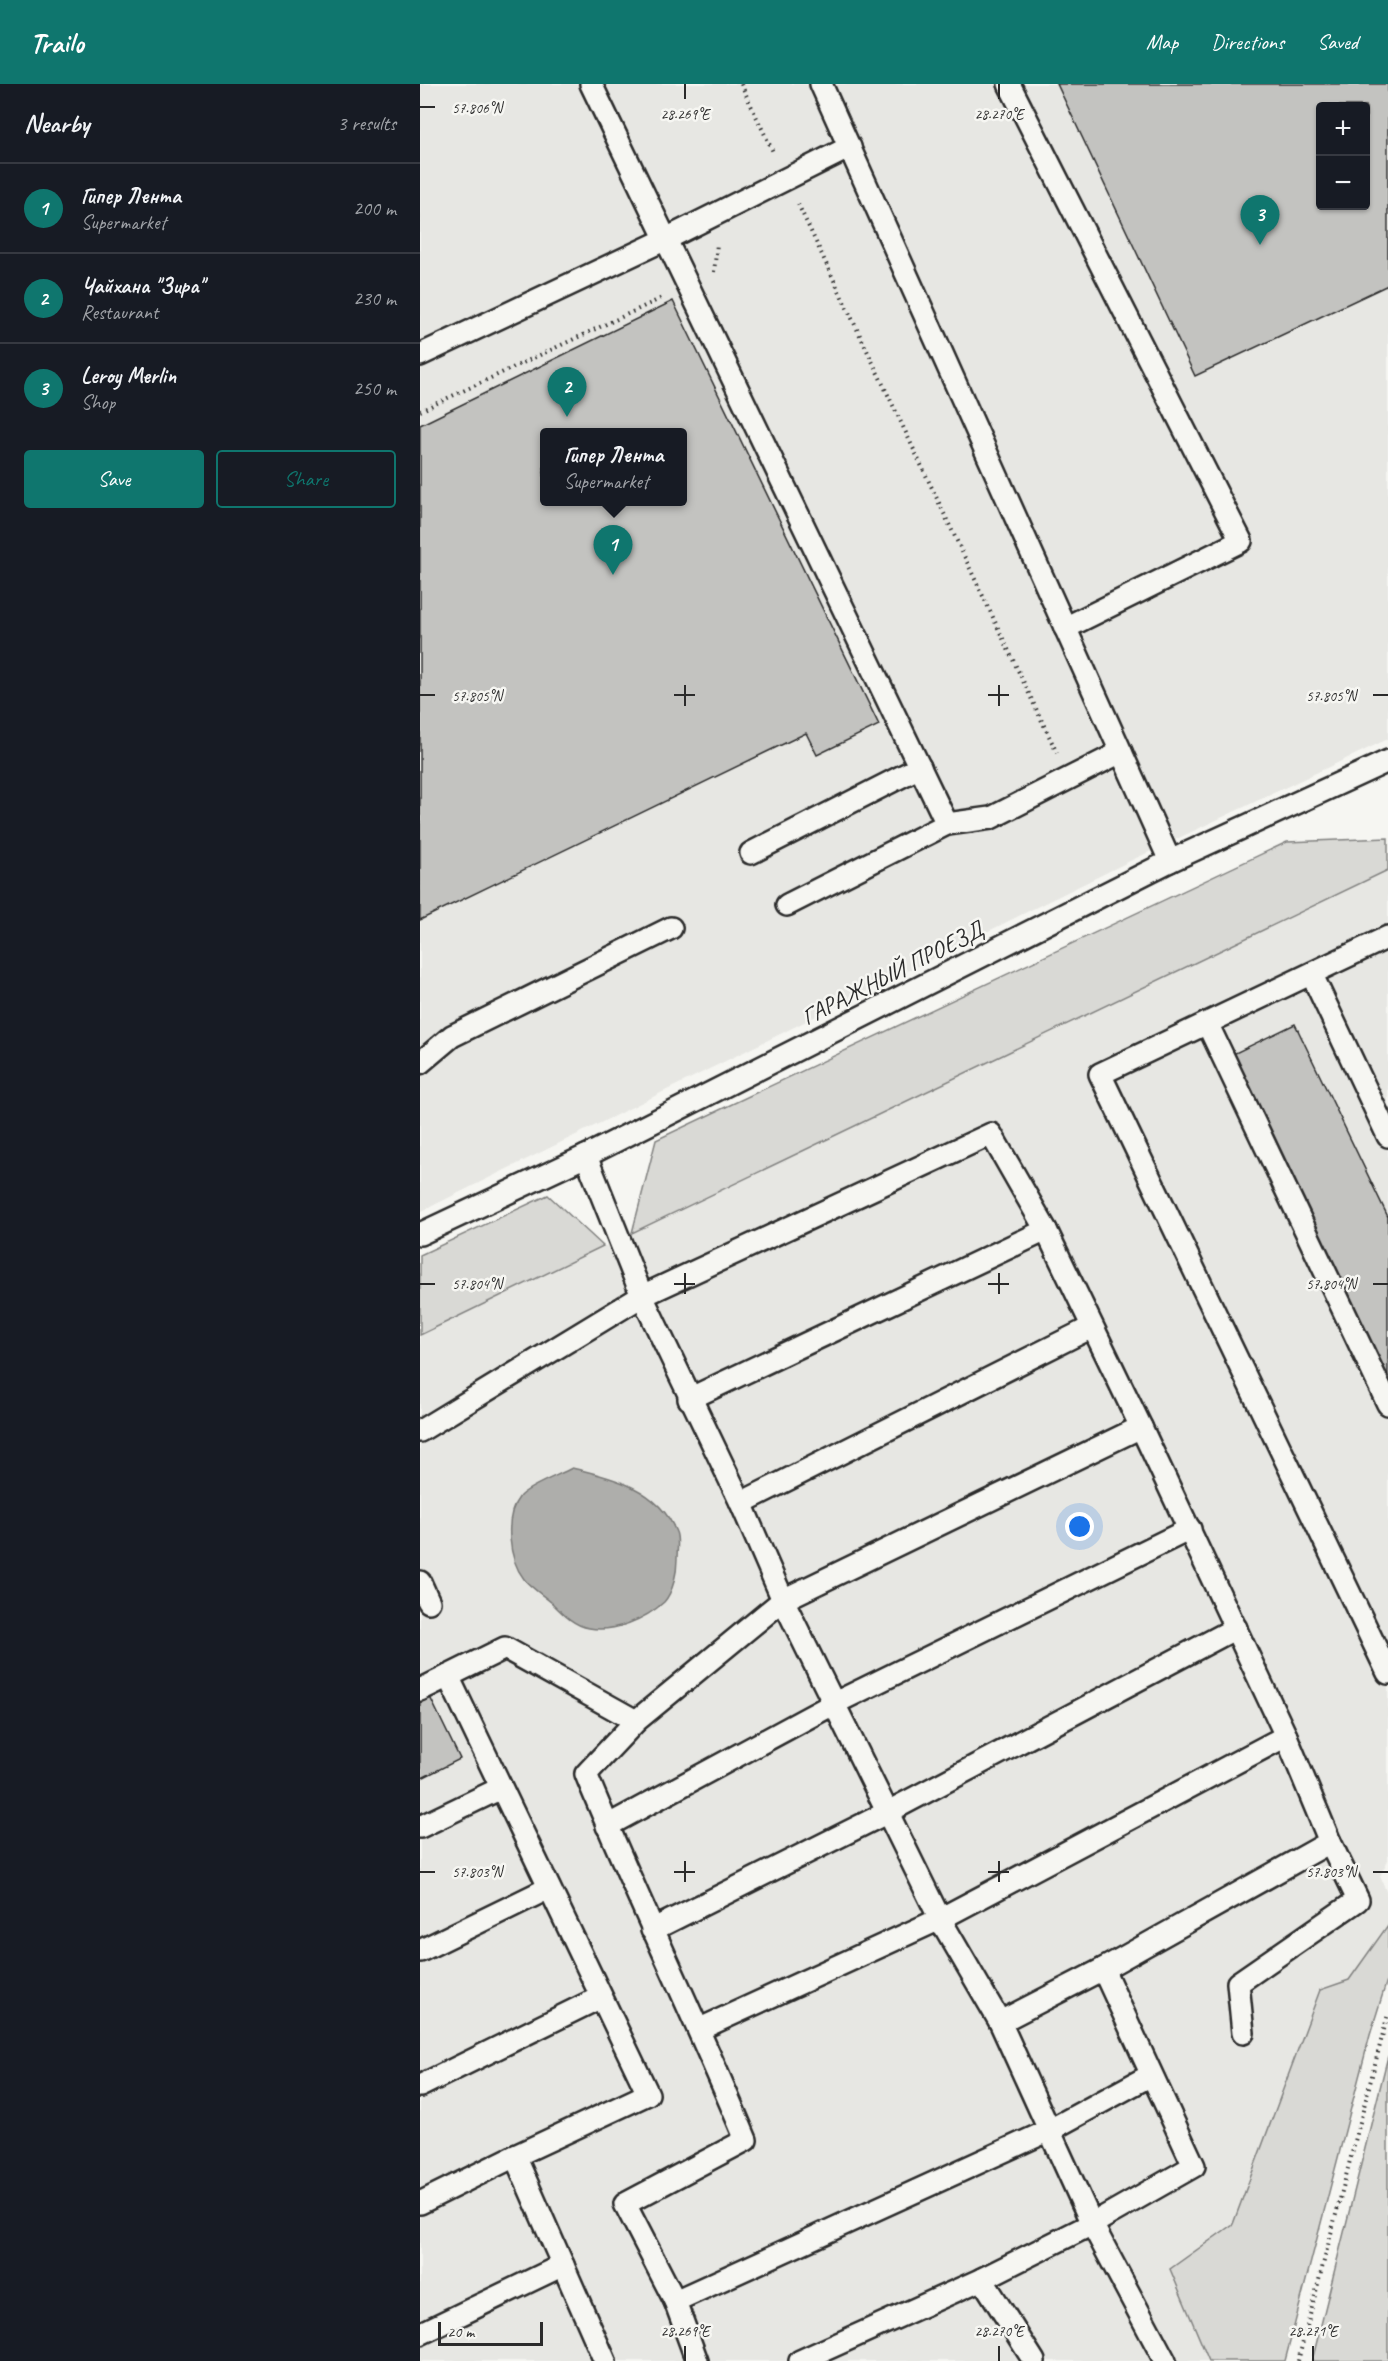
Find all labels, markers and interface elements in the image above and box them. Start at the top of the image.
text: Trailo [30,25,84,60]
text: Map [1146,29,1178,55]
text: Directions [1211,29,1284,55]
text: Saved [1317,29,1358,55]
text: 57.806°N [452,99,505,118]
map controls [1316,102,1370,210]
button: + [1316,102,1370,156]
text: 28.269°E [661,105,712,124]
text: 28.270°E [975,105,1026,124]
text: Nearby [24,107,89,140]
text: 3 results [337,111,396,136]
button: − [1316,156,1370,210]
text: Гипер Лента [81,182,181,210]
text: 1 [39,196,48,221]
text: 200 m [353,196,396,221]
pin: 3 [1240,196,1280,245]
text: Supermarket [81,210,166,235]
text: Чайхана "Зира" [81,272,204,300]
text: 2 [39,286,48,311]
text: 230 m [353,286,396,311]
text: Restaurant [81,300,158,325]
text: Leroy Merlin [81,362,176,390]
pin: 2 [548,368,586,417]
text: 3 [39,376,48,401]
text: 250 m [353,376,396,401]
text: Shop [81,390,115,415]
popup [540,428,687,506]
text: Гипер Лента [564,441,663,469]
button: Save [24,450,204,508]
button: Share [216,450,396,508]
text: Supermarket [564,469,649,494]
pin: 1 [594,526,632,575]
text: 57.805°N [452,687,505,706]
text: 57.805°N [1306,687,1359,706]
street label: ГАРАЖНЫЙ ПРОЕЗД [796,913,990,1032]
text: 57.804°N [452,1275,505,1294]
text: 57.804°N [1306,1275,1359,1294]
your location [1065,1512,1094,1541]
text: 57.803°N [452,1863,505,1882]
text: 57.803°N [1306,1863,1359,1882]
scale bar [438,2319,543,2346]
text: 20 m [447,2322,474,2342]
text: 28.269°E [661,2322,712,2341]
text: 28.270°E [975,2322,1026,2341]
text: 28.271°E [1289,2322,1340,2341]

